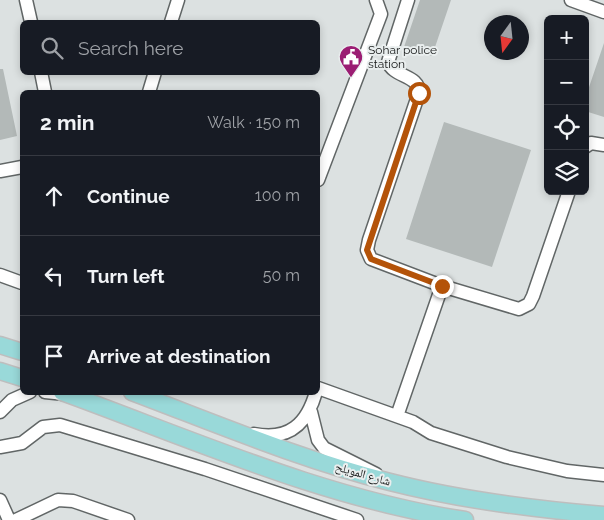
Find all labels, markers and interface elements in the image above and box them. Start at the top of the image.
north arrow [484,15,529,60]
map controls [544,15,589,195]
button: + [544,15,589,60]
search box [20,20,320,75]
icon: search [38,34,66,62]
text: Search here [78,37,184,59]
place label: Sohar police station [368,43,437,71]
public building icon: Sohar police station [338,44,364,78]
button: − [544,60,589,105]
route start [408,82,431,105]
button: locate [544,105,589,150]
text: 2 min [40,110,94,135]
text: Walk · 150 m [207,113,300,132]
button: layers [544,150,589,195]
icon: ahead [40,182,68,210]
text: Continue [87,185,170,207]
text: 100 m [255,186,300,205]
icon: left [40,262,68,290]
text: Turn left [87,265,164,287]
text: 50 m [263,266,300,285]
route end [431,275,454,298]
icon: arrive [40,342,68,370]
text: Arrive at destination [87,345,271,367]
street label: شارع المويلح [333,459,392,490]

